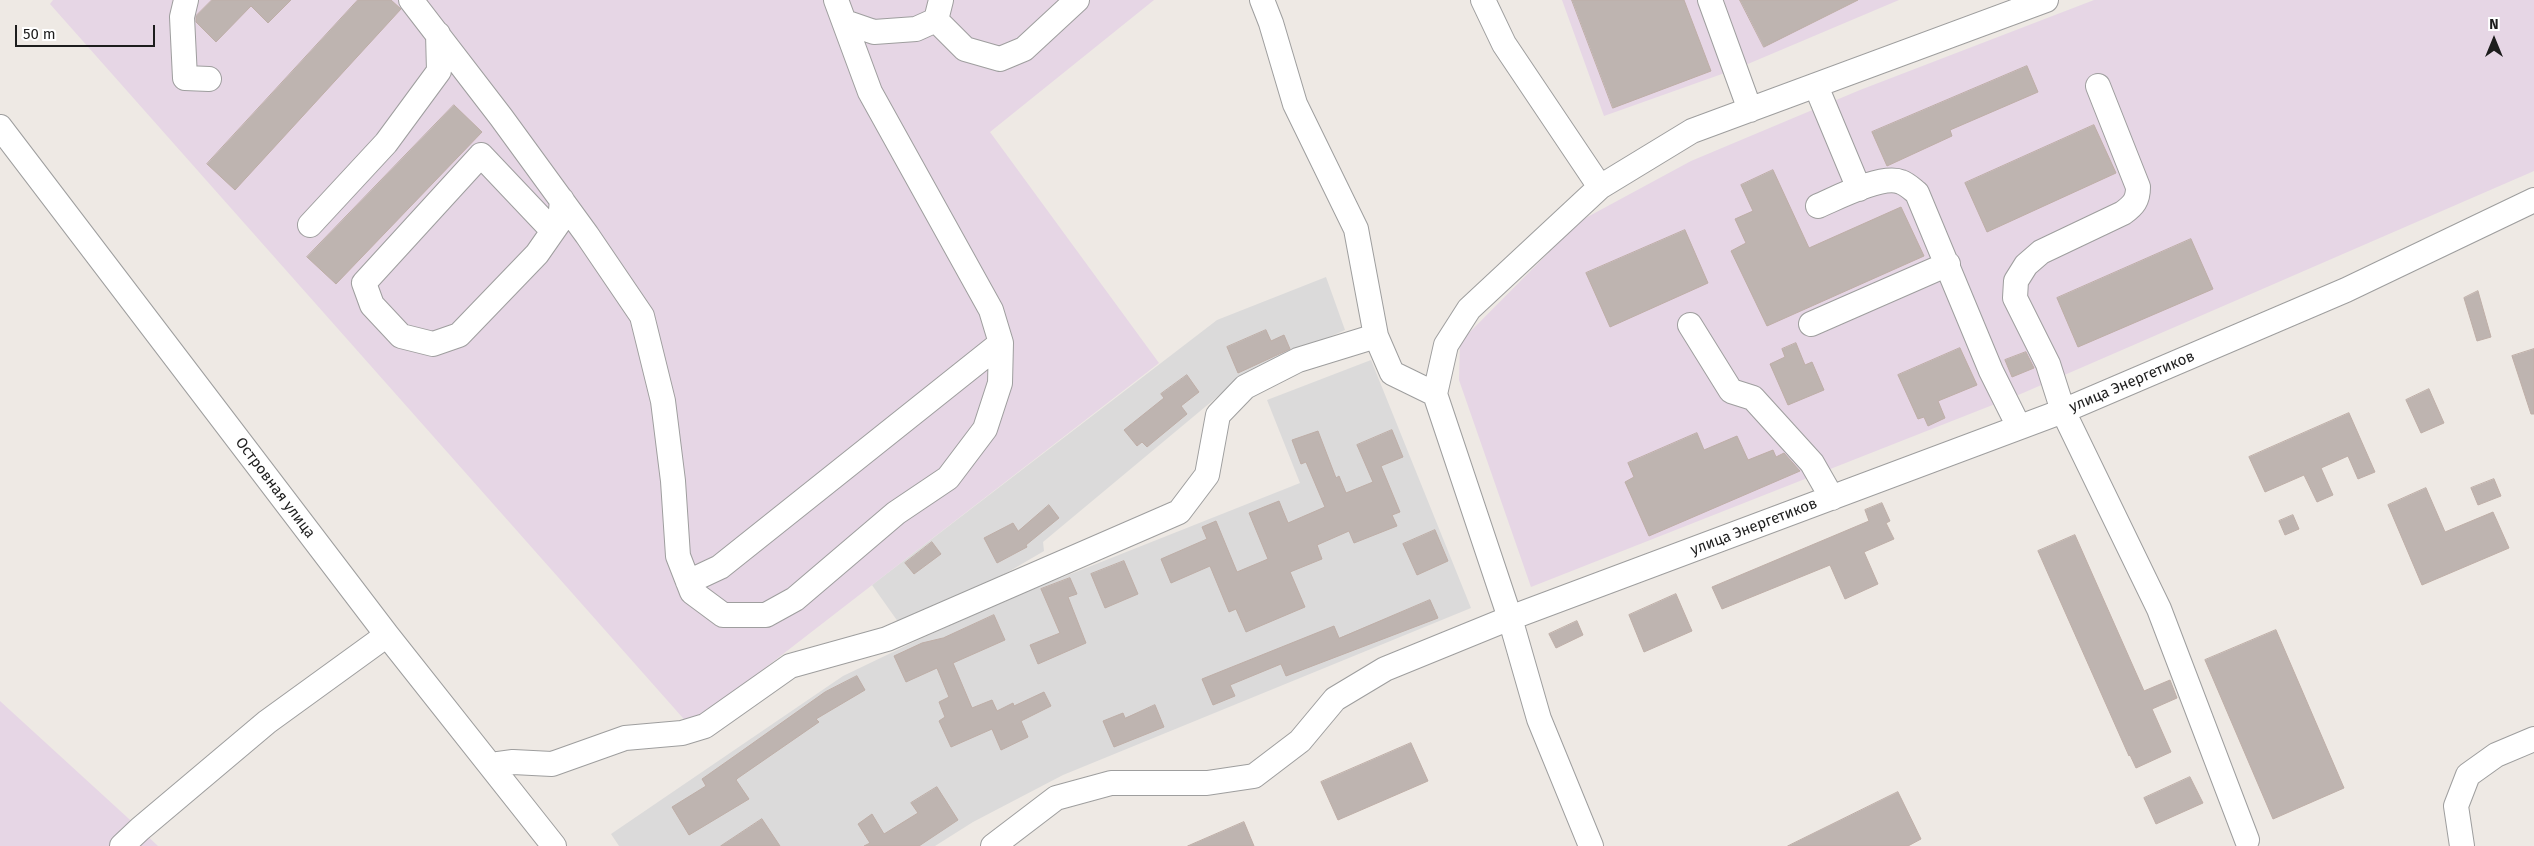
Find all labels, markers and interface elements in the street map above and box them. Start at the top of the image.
scale bar [18,15,158,47]
north arrow [2469,15,2519,65]
text: N [2489,16,2499,33]
text: 50 m [23,25,56,43]
street label: улица Энергетиков [2067,347,2197,417]
street label: Островная улица [231,434,319,542]
street label: улица Энергетиков [1688,495,1820,559]

